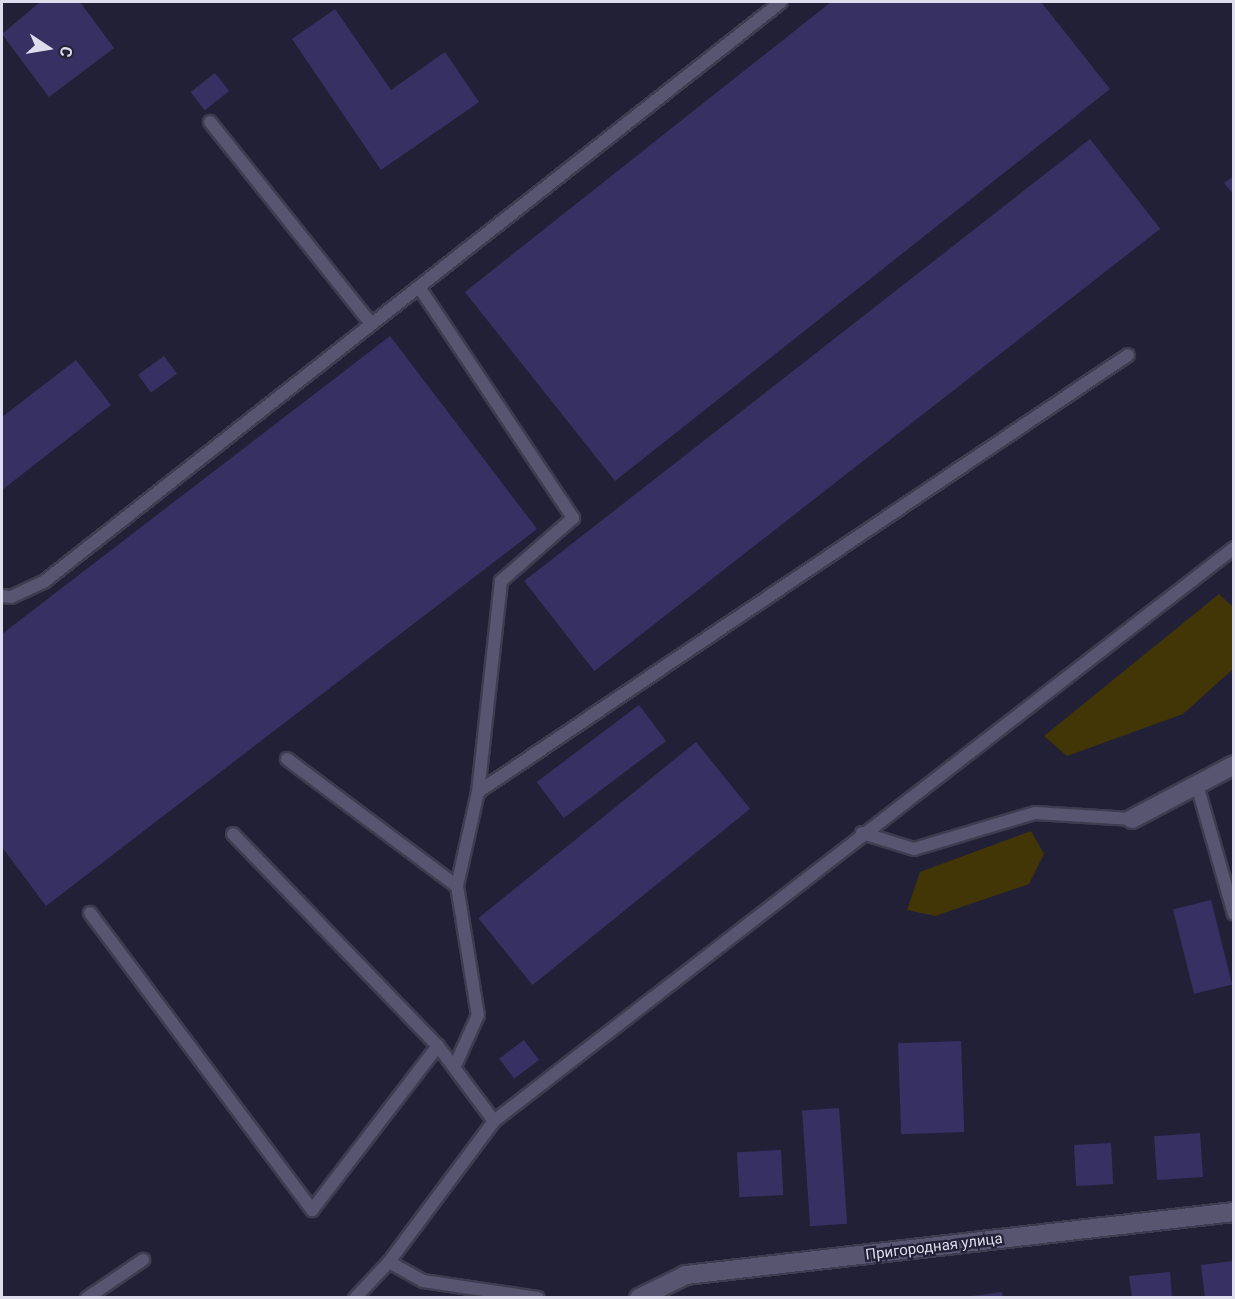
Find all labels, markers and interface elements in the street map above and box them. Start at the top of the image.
north arrow [18,18,78,78]
text: С [56,45,76,59]
street label: Пригородная улица [864,1230,1004,1264]

